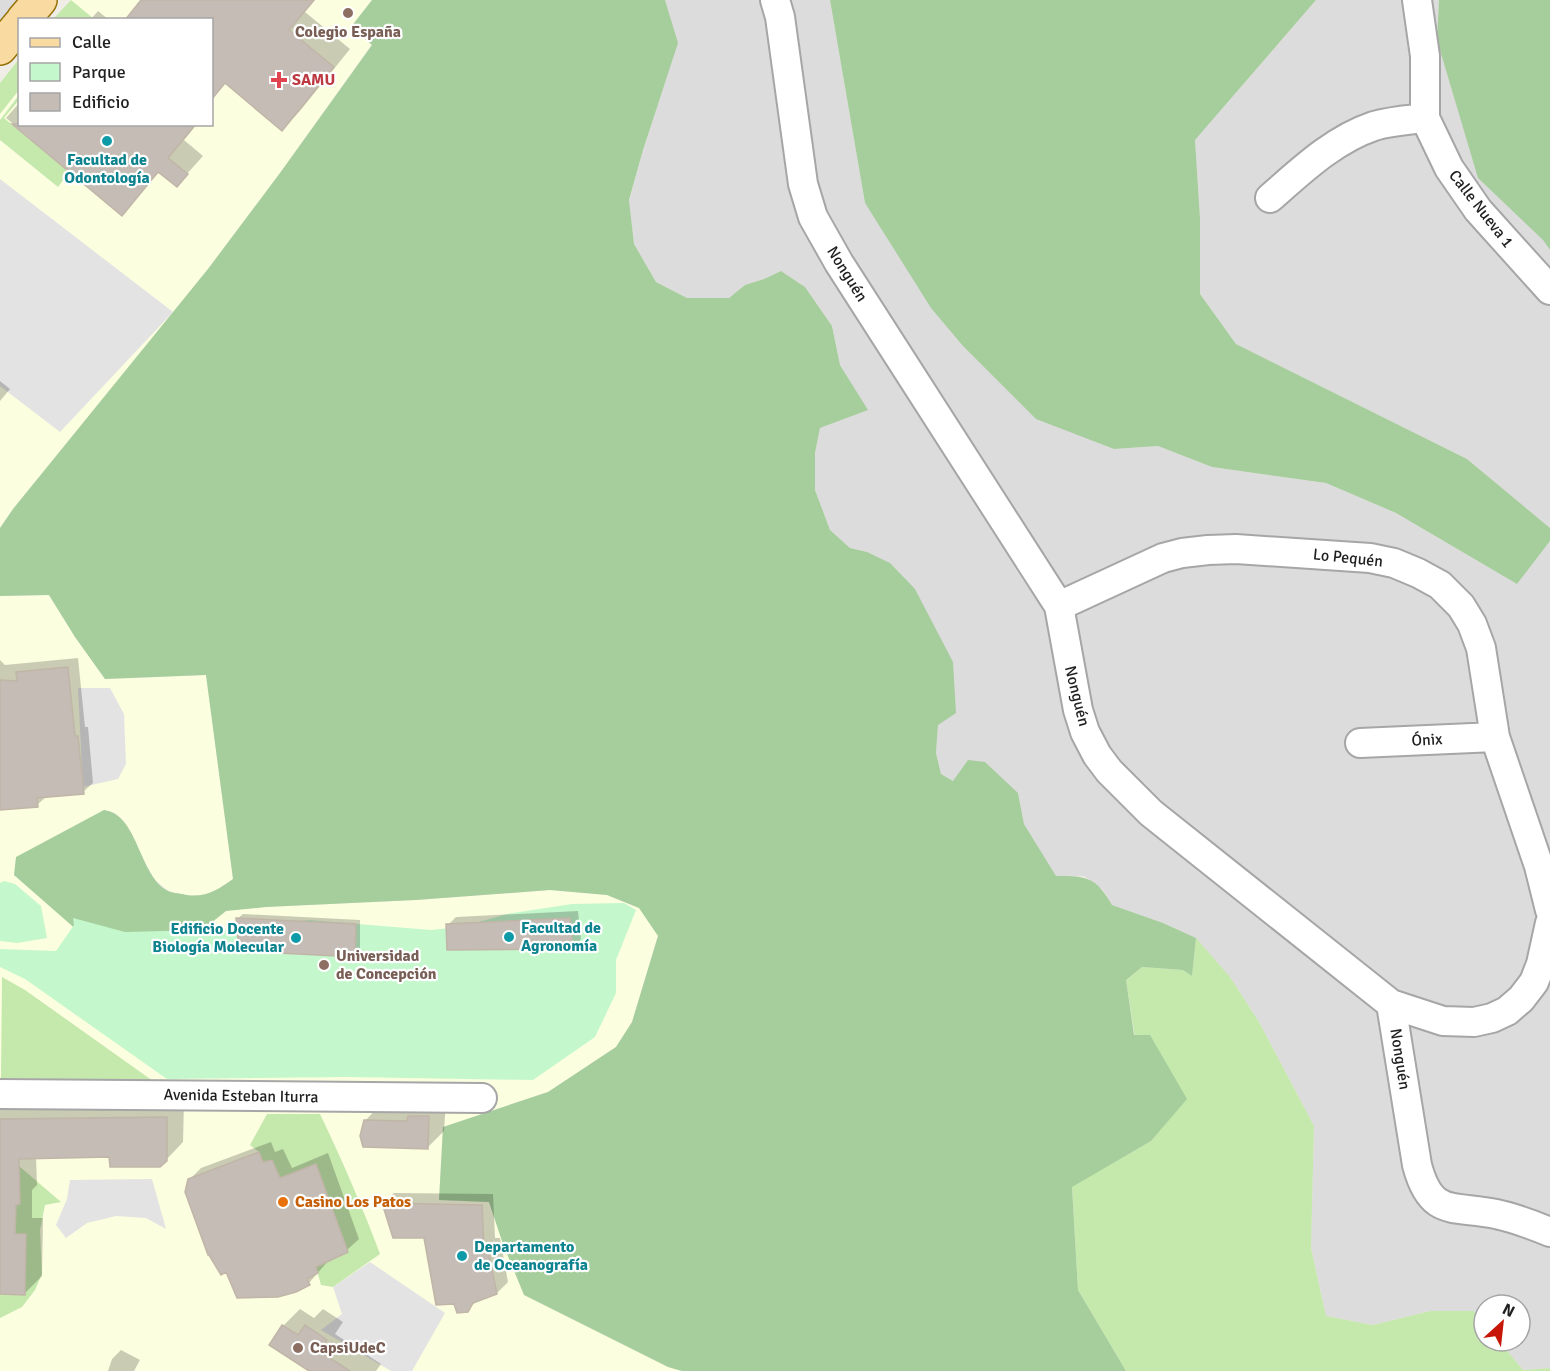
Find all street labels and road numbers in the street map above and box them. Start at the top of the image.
street label: Calle Nueva 1 [1444,166,1518,252]
street label: Nonguén [822,242,872,306]
street label: Lo Pequén [1312,544,1384,572]
street label: Nonguén [1060,664,1094,728]
street label: Ónix [1411,729,1444,751]
street label: Nonguén [1385,1027,1415,1091]
street label: Avenida Esteban Iturra [163,1085,319,1107]

